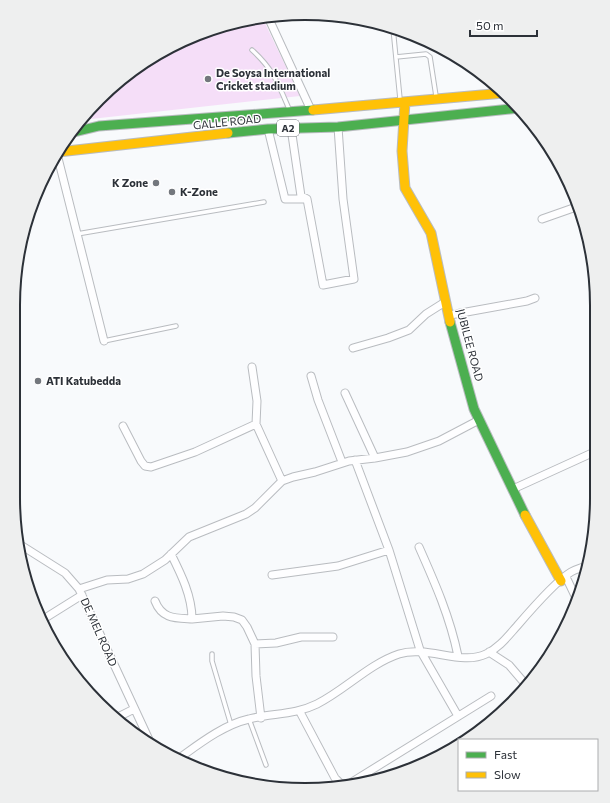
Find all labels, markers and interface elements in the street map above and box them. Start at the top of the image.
scale bar [470,12,537,38]
text: 50 m [476,18,504,32]
place label: De Soysa International Cricket stadium [216,66,330,92]
marker: De Soysa International Cricket stadium [203,74,213,84]
street label: GALLE ROAD [192,111,262,132]
road number: A2 [277,120,299,136]
place label: K Zone [112,176,148,189]
marker: K Zone [151,178,161,188]
place label: K-Zone [180,185,218,198]
marker: K-Zone [167,187,177,197]
street label: JUBILEE ROAD [454,307,486,383]
place label: ATI Katubedda [46,374,121,387]
marker: ATI Katubedda [33,376,43,386]
street label: DE MEL ROAD [79,595,120,668]
legend [458,739,598,791]
text: Fast [494,747,517,761]
text: Slow [494,767,521,781]

